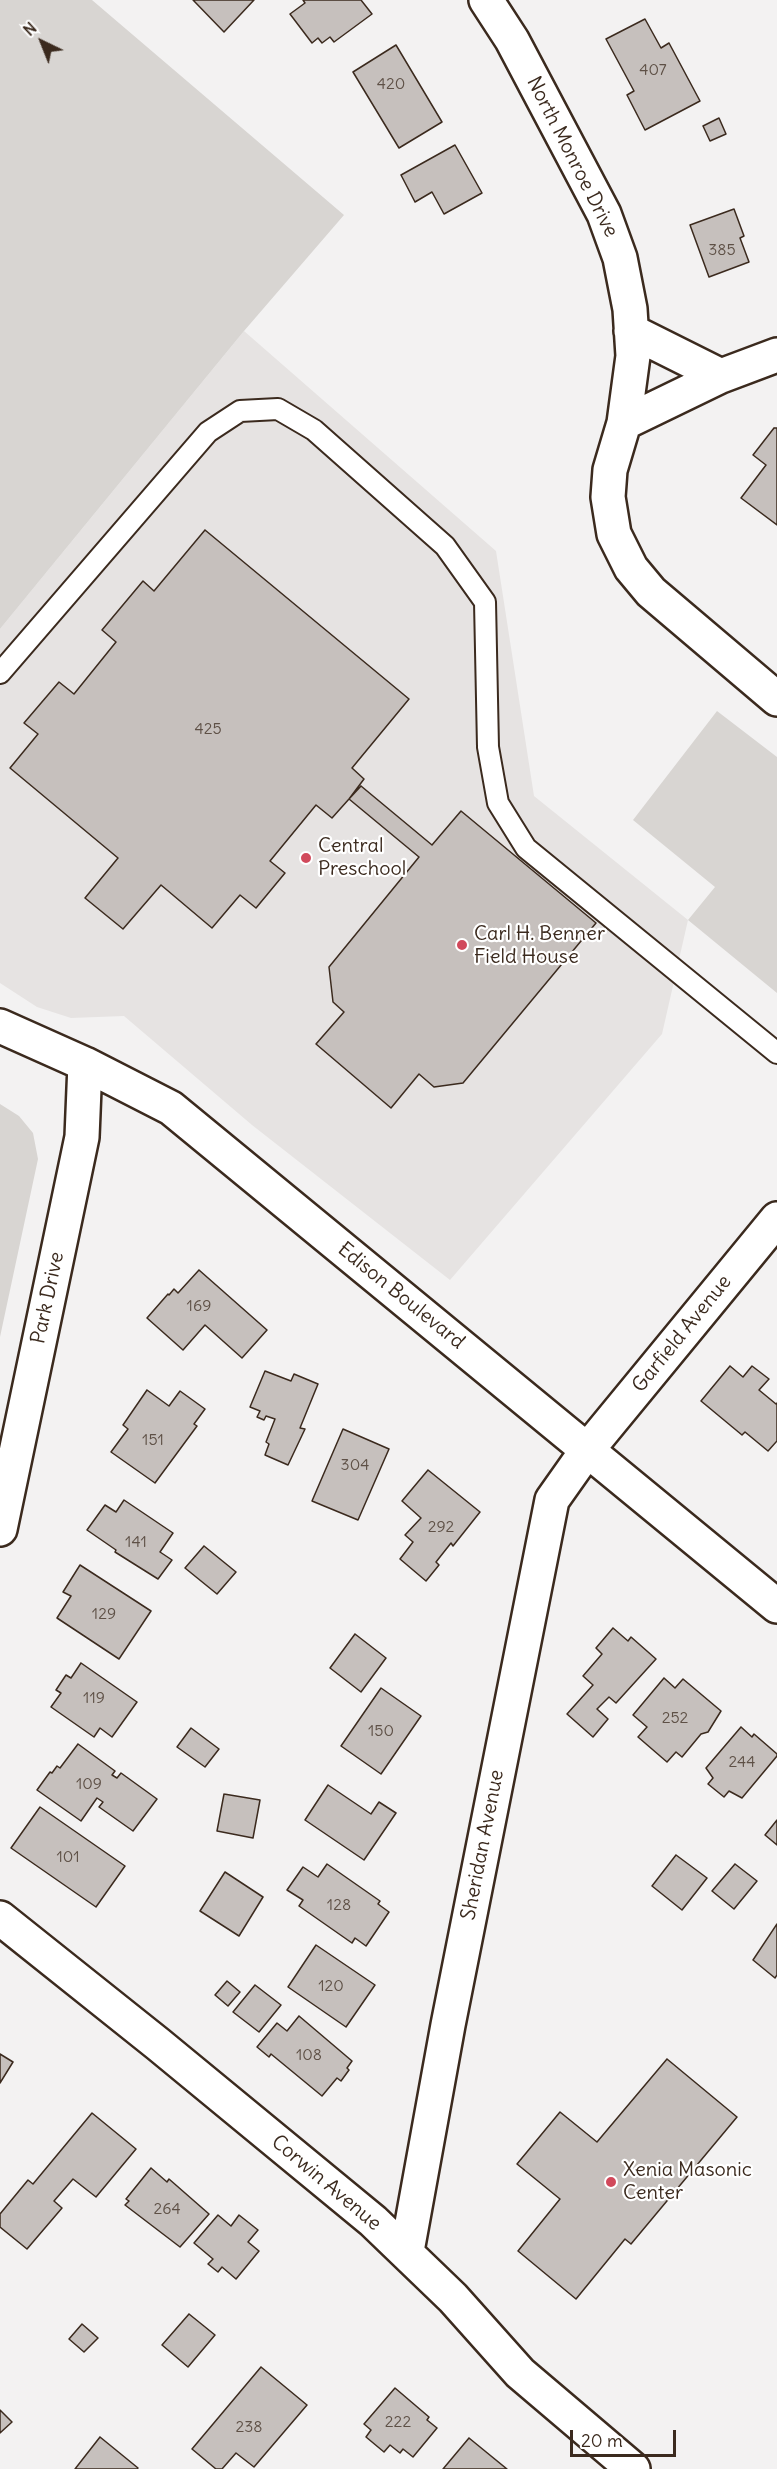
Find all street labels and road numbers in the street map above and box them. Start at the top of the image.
street label: North Monroe Drive [521,73,623,241]
street label: Edison Boulevard [333,1237,469,1355]
street label: Park Drive [27,1250,69,1346]
street label: Garfield Avenue [627,1271,737,1397]
street label: Sheridan Avenue [457,1768,509,1922]
street label: Corwin Avenue [266,2130,386,2236]

